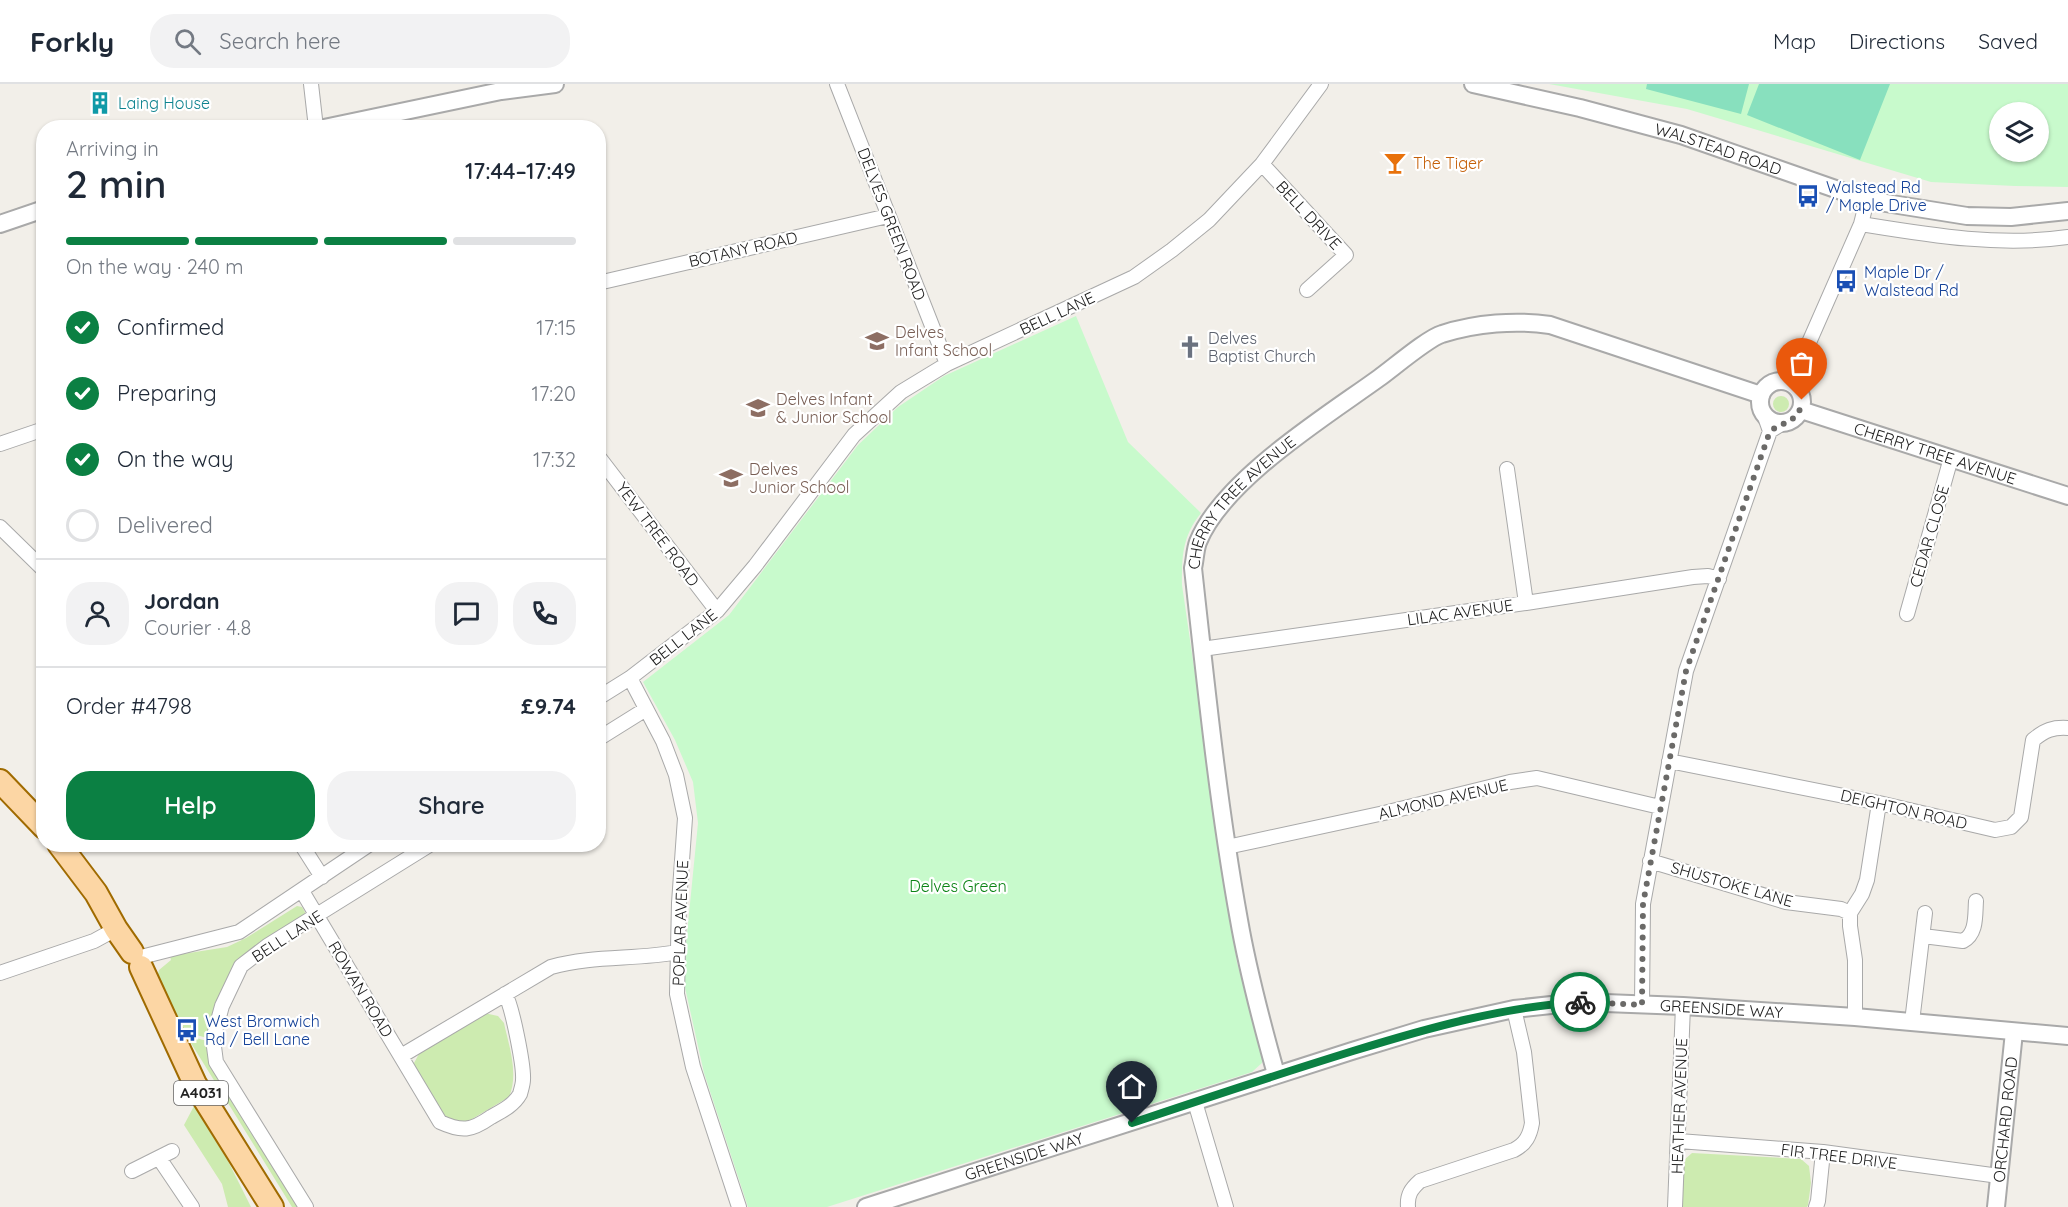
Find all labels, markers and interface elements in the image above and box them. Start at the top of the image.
search box [150,14,570,68]
text: Forkly [30,24,114,59]
icon: search [171,25,204,58]
text: Search here [219,27,341,55]
text: Map [1773,28,1816,54]
text: Directions [1849,28,1945,54]
text: Saved [1978,28,2038,54]
building icon: Laing House [87,90,113,116]
place label: Laing House [118,93,210,113]
map controls [1989,102,2049,162]
button: layers [1989,102,2049,162]
street label: WALSTEAD ROAD [1653,118,1784,179]
text: Arriving in [66,136,159,161]
street label: DELVES GREEN ROAD [854,145,930,303]
bar icon: The Tiger [1382,150,1408,176]
place label: The Tiger [1413,153,1483,173]
text: 17:44–17:49 [465,157,576,185]
text: 2 min [66,159,167,208]
street label: BELL DRIVE [1272,176,1346,254]
place label: Walstead Rd / Maple Drive [1826,177,1927,215]
bus stop icon: Walstead Rd / Maple Drive [1795,183,1821,209]
street label: BOTANY ROAD [687,227,799,271]
text: On the way · 240 m [66,254,244,279]
place label: Maple Dr / Walstead Rd [1864,262,1959,300]
bus stop icon: Maple Dr / Walstead Rd [1833,268,1859,294]
street label: BELL LANE [1016,287,1098,339]
icon: check [66,311,99,344]
text: Confirmed [117,313,224,341]
text: 17:15 [536,315,576,340]
place label: Delves Infant School [895,322,992,360]
school or university icon: Delves Infant School [864,328,890,354]
place label: Delves Baptist Church [1208,328,1316,366]
church icon: Delves Baptist Church [1177,334,1203,360]
pin [1776,338,1827,400]
icon: bag [1785,347,1818,380]
icon: check [66,377,99,410]
text: Preparing [117,379,217,407]
text: 17:20 [532,381,576,406]
place label: Delves Infant & Junior School [776,389,892,427]
school or university icon: Delves Infant & Junior School [745,395,771,421]
street label: CHERRY TREE AVENUE [1852,418,2019,489]
street label: CHERRY TREE AVENUE [1183,431,1299,571]
icon: check [66,443,99,476]
text: On the way [117,445,233,473]
text: 17:32 [533,447,576,472]
place label: Delves Junior School [749,459,850,497]
school or university icon: Delves Junior School [718,465,744,491]
street label: YEW TREE ROAD [612,478,704,590]
street label: CEDAR CLOSE [1905,483,1953,589]
text: Delivered [117,511,213,539]
button: person [66,582,129,645]
button: chat [435,582,498,645]
button: phone [513,582,576,645]
text: Jordan [144,587,220,615]
street label: LILAC AVENUE [1406,595,1514,629]
street label: BELL LANE [645,604,721,670]
text: Courier · 4.8 [144,615,251,640]
text: Order #4798 [66,692,192,720]
text: £9.74 [521,692,576,720]
button: Help [66,771,315,840]
button: Share [327,771,576,840]
street label: ALMOND AVENUE [1376,774,1510,824]
street label: DEIGHTON ROAD [1839,785,1969,833]
street label: SHUSTOKE LANE [1669,857,1795,911]
street label: POPLAR AVENUE [668,860,692,986]
park label: Delves Green [909,876,1007,896]
street label: BELL LANE [248,906,326,966]
street label: ROWAN ROAD [324,937,398,1041]
courier [1550,972,1610,1032]
icon: bike [1564,986,1597,1019]
street label: GREENSIDE WAY [1660,995,1784,1022]
place label: West Bromwich Rd / Bell Lane [205,1011,320,1049]
bus stop icon: West Bromwich Rd / Bell Lane [174,1017,200,1043]
street label: HEATHER AVENUE [1667,1038,1691,1174]
street label: ORCHARD ROAD [1989,1056,2021,1183]
pin [1106,1061,1157,1123]
icon: home [1115,1070,1148,1103]
road number: A4031 [174,1081,228,1105]
street label: GREENSIDE WAY [962,1128,1086,1185]
street label: FIR TREE DRIVE [1780,1139,1898,1173]

